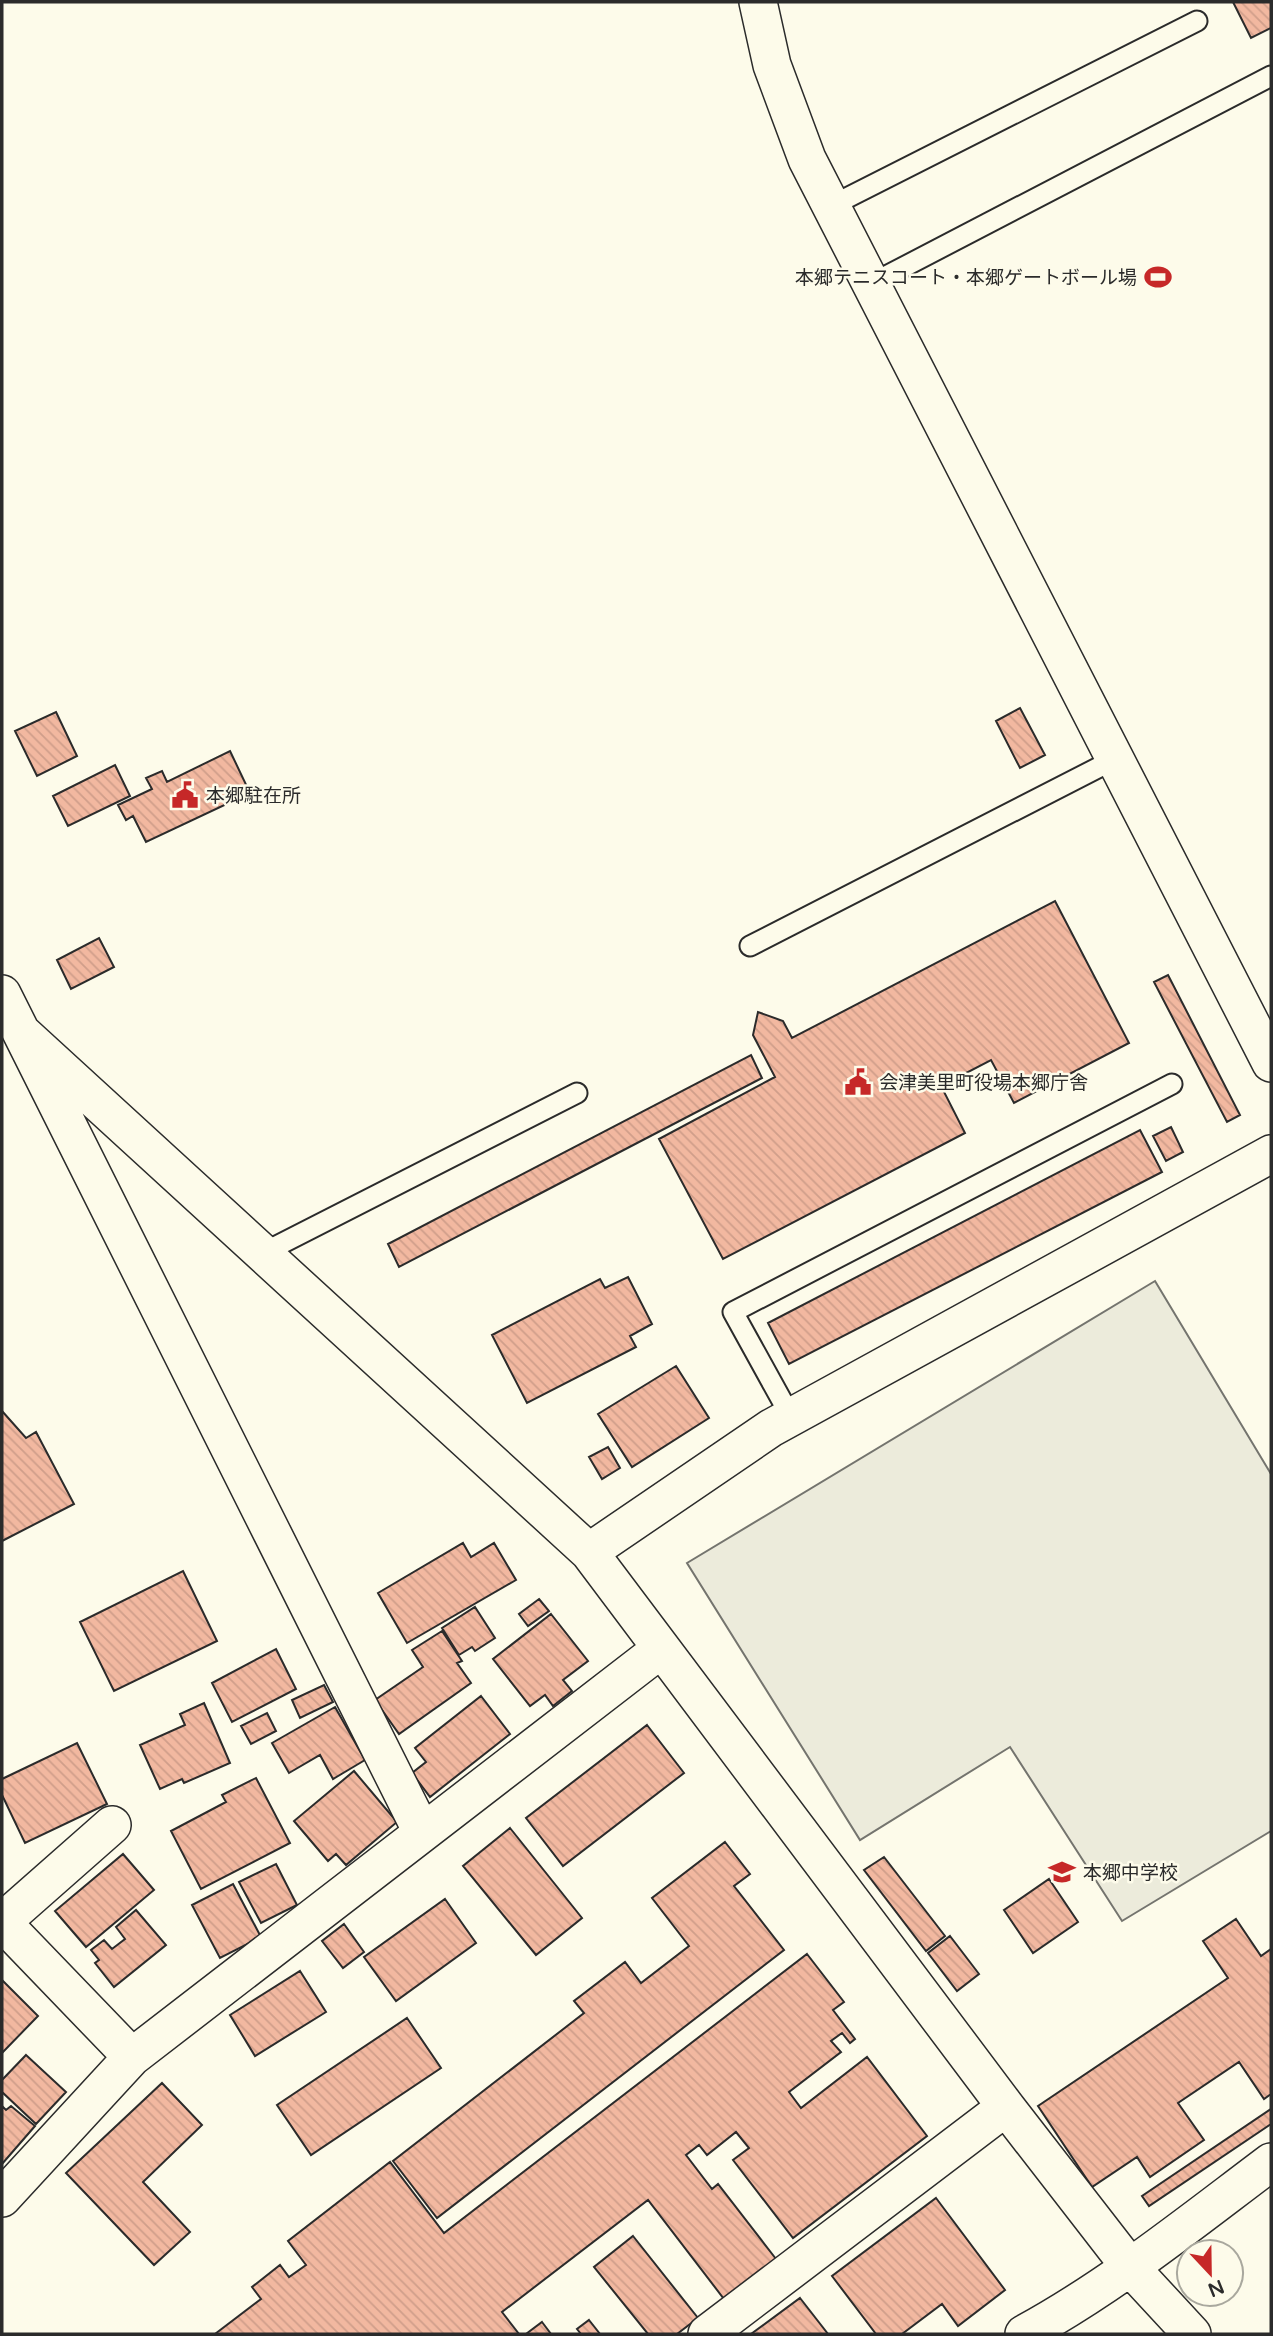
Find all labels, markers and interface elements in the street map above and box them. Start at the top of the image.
sports icon: 本郷テニスコート・本郷ゲートボール場 [1143,262,1173,292]
place label: 本郷テニスコート・本郷ゲートボール場 [795,267,1137,289]
public building icon: 本郷駐在所 [170,780,200,810]
place label: 本郷駐在所 [206,785,301,807]
public building icon: 会津美里町役場本郷庁舎 [843,1067,873,1097]
place label: 会津美里町役場本郷庁舎 [879,1072,1088,1094]
school or university icon: 本郷中学校 [1047,1857,1077,1887]
place label: 本郷中学校 [1083,1862,1178,1884]
north arrow [1175,2238,1245,2308]
text: N [1205,2275,1227,2301]

